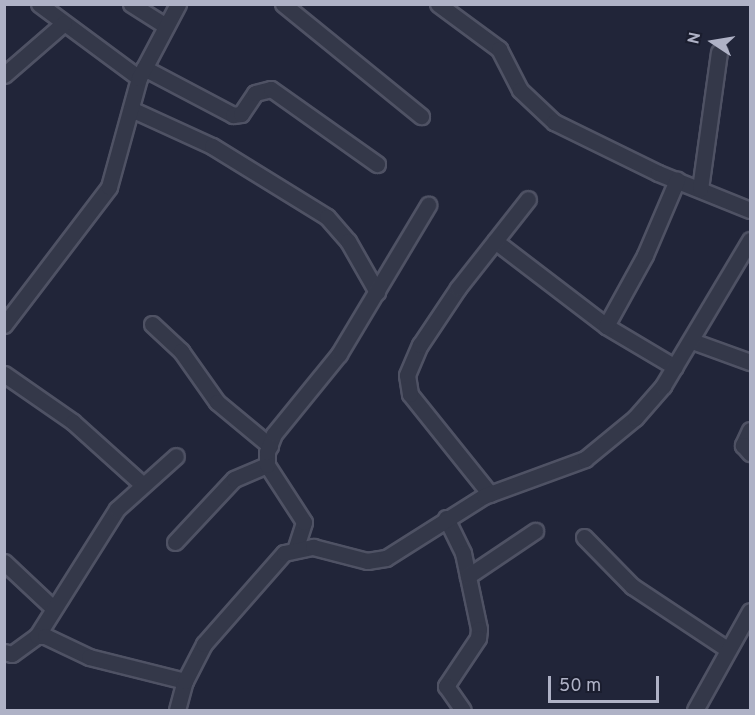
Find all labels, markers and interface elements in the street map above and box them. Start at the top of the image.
north arrow [683,12,743,72]
text: N [684,31,706,46]
scale bar [551,664,662,702]
text: 50 m [559,675,601,698]

